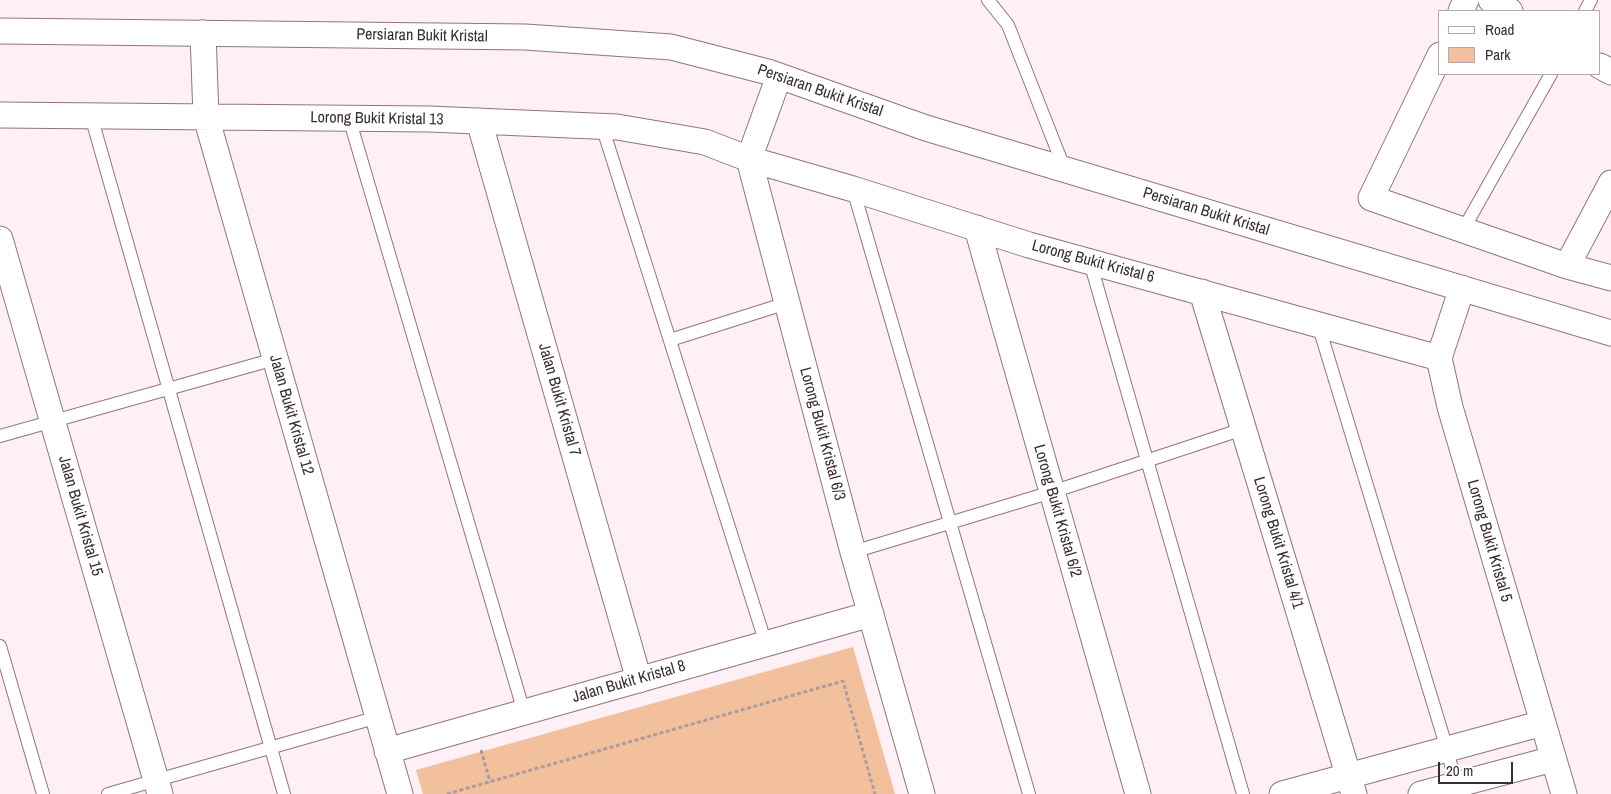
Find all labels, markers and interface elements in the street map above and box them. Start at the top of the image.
legend [1438,10,1601,75]
text: Road [1485,19,1514,40]
street label: Persiaran Bukit Kristal [356,25,488,47]
text: Park [1485,44,1510,65]
street label: Persiaran Bukit Kristal [755,61,885,121]
street label: Lorong Bukit Kristal 13 [310,108,444,130]
street label: Persiaran Bukit Kristal [1140,184,1272,240]
street label: Lorong Bukit Kristal 6 [1030,236,1156,288]
street label: Jalan Bukit Kristal 7 [534,341,584,459]
street label: Jalan Bukit Kristal 12 [265,353,317,477]
street label: Lorong Bukit Kristal 6/3 [795,365,849,503]
street label: Lorong Bukit Kristal 6/2 [1029,442,1085,580]
street label: Jalan Bukit Kristal 15 [54,454,106,578]
street label: Lorong Bukit Kristal 4/1 [1249,475,1307,611]
street label: Lorong Bukit Kristal 5 [1462,478,1516,604]
street label: Jalan Bukit Kristal 8 [570,657,688,707]
scale bar [1441,752,1516,784]
text: 20 m [1446,760,1473,781]

